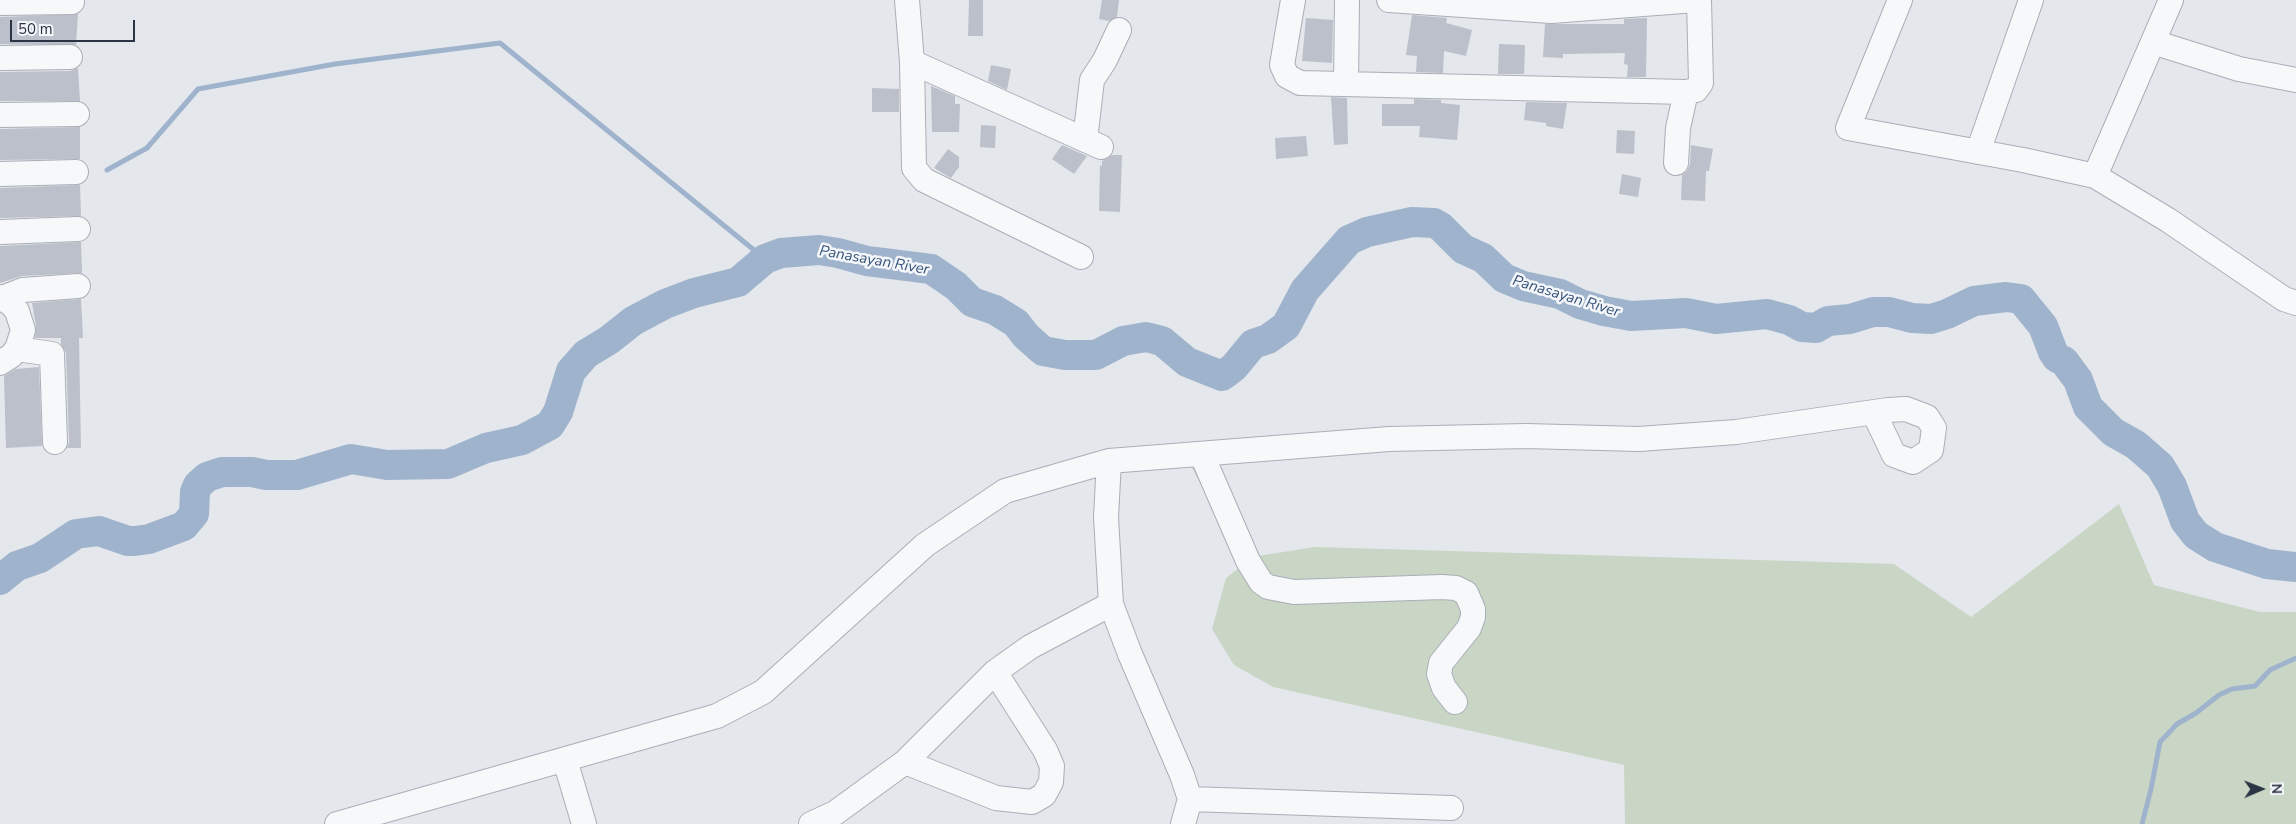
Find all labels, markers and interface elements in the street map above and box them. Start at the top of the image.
scale bar [12,10,138,42]
text: 50 m [18,19,53,39]
water label: Panasayan River [818,242,930,280]
water label: Panasayan River [1510,272,1622,322]
north arrow [2236,764,2286,814]
text: N [2267,783,2286,794]

